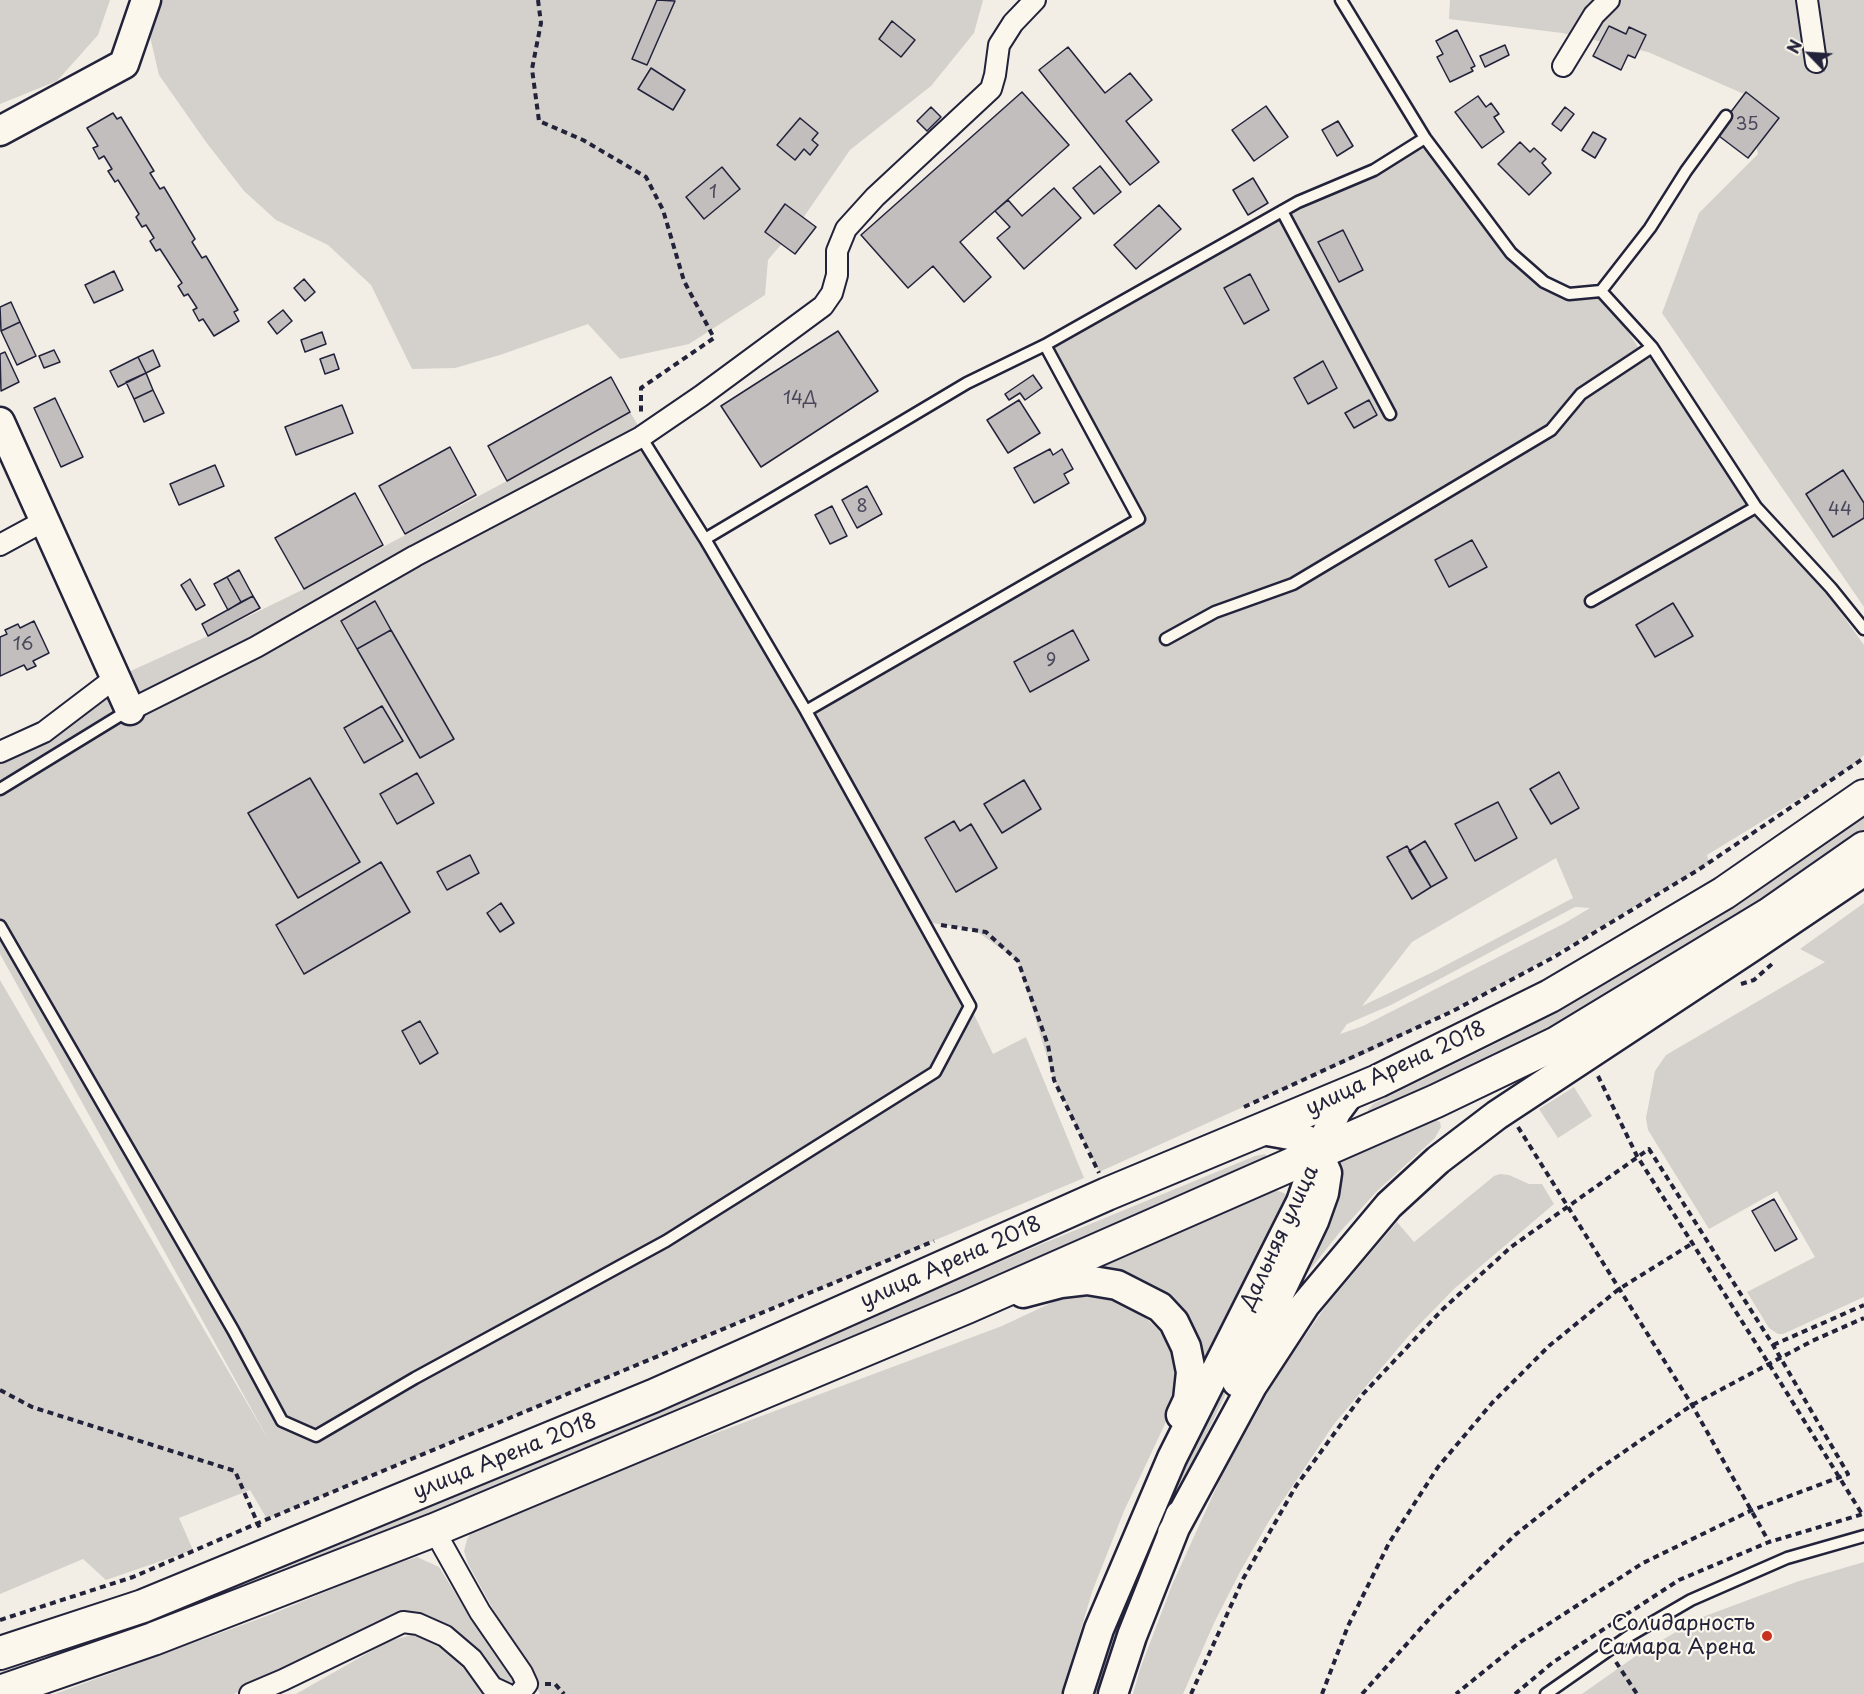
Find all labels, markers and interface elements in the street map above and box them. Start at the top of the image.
north arrow [1780,24,1840,84]
text: N [1780,36,1807,57]
house number: 35 [1735,114,1759,136]
house number: 1 [709,182,717,204]
house number: 14Д [783,388,817,410]
house number: 8 [856,496,868,518]
house number: 44 [1828,499,1852,521]
house number: 16 [13,634,33,656]
house number: 9 [1046,650,1056,672]
street label: улица Арена 2018 [1302,1016,1490,1122]
street label: Дальняя улица [1236,1162,1324,1314]
street label: улица Арена 2018 [857,1212,1045,1314]
street label: улица Арена 2018 [410,1409,600,1505]
place label: Солидарность Самара Арена [1598,1611,1755,1661]
marker: Солидарность Самара Арена [1760,1629,1774,1643]

